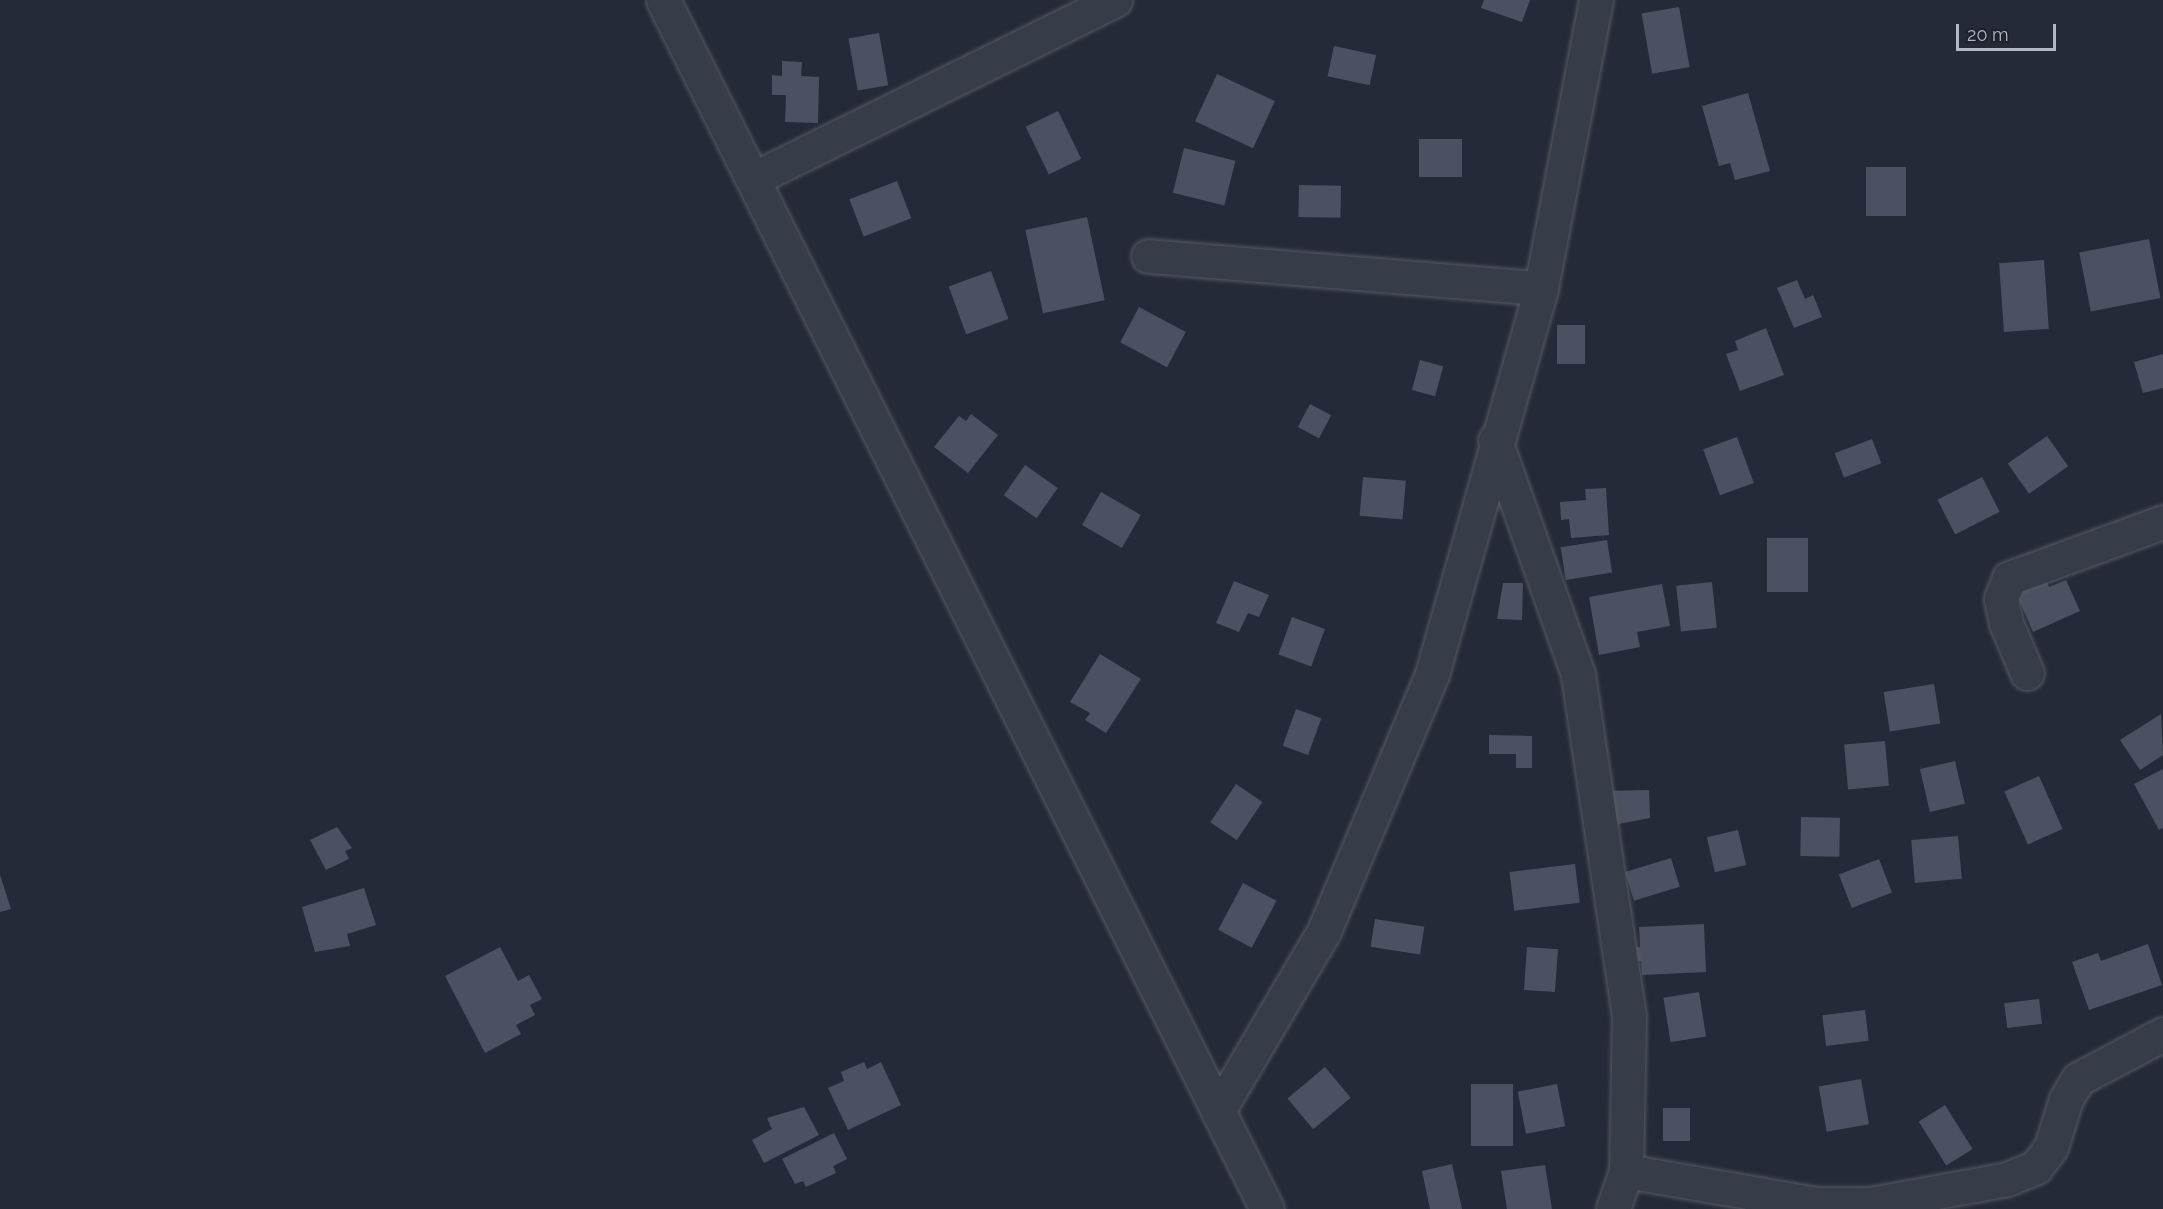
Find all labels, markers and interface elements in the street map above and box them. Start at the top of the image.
scale bar [1959,12,2060,50]
text: 20 m [1967,24,2009,45]

